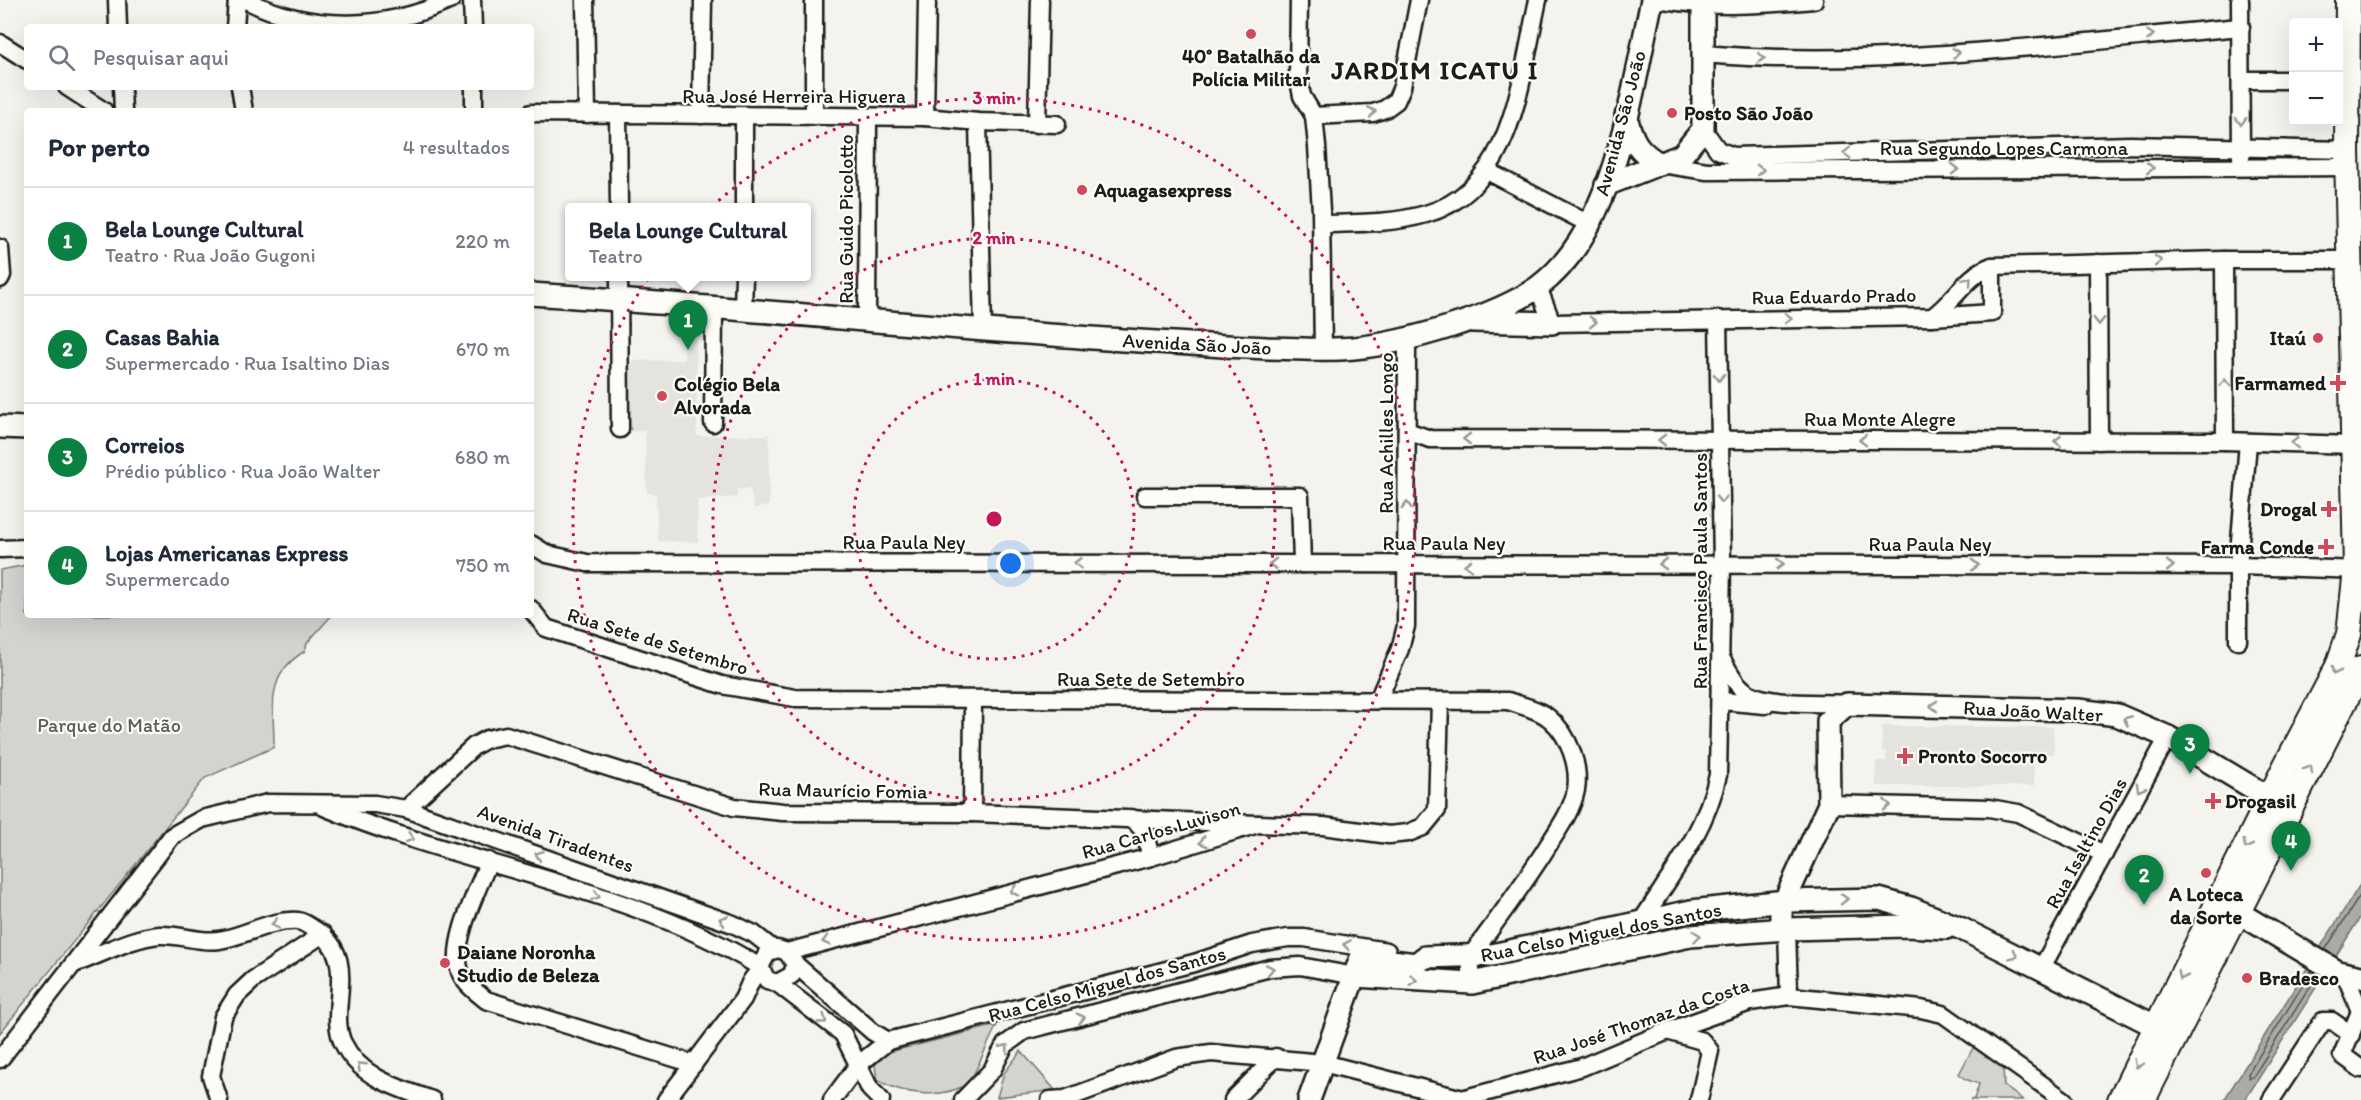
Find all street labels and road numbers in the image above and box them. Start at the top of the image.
street label: Avenida São João [1589,48,1651,198]
street label: Rua José Herreira Higuera [682,84,906,108]
street label: Rua Guido Picolotto [834,134,858,304]
street label: Rua Segundo Lopes Carmona [1880,136,2129,160]
street label: Rua Eduardo Prado [1751,283,1917,309]
street label: Avenida São João [1122,328,1272,360]
street label: Rua Achilles Longo [1374,352,1398,514]
street label: Rua Monte Alegre [1804,407,1956,431]
street label: Rua Francisco Paula Santos [1688,453,1712,689]
street label: Rua Paula Ney [843,530,966,554]
street label: Rua Paula Ney [1383,531,1506,555]
street label: Rua Paula Ney [1869,532,1992,556]
street label: Rua Sete de Setembro [565,602,751,680]
street label: Rua Sete de Setembro [1057,667,1245,691]
street label: Rua João Walter [1963,695,2103,727]
street label: Rua Isaltino Dias [2040,773,2132,913]
street label: Rua Maurício Fomia [758,777,928,803]
street label: Rua Carlos Luvison [1079,796,1243,864]
street label: Avenida Tiradentes [475,799,638,877]
street label: Rua Celso Miguel dos Santos [1478,897,1724,967]
street label: Rua Celso Miguel dos Santos [986,941,1228,1027]
street label: Rua José Thomaz da Costa [1530,973,1752,1069]

